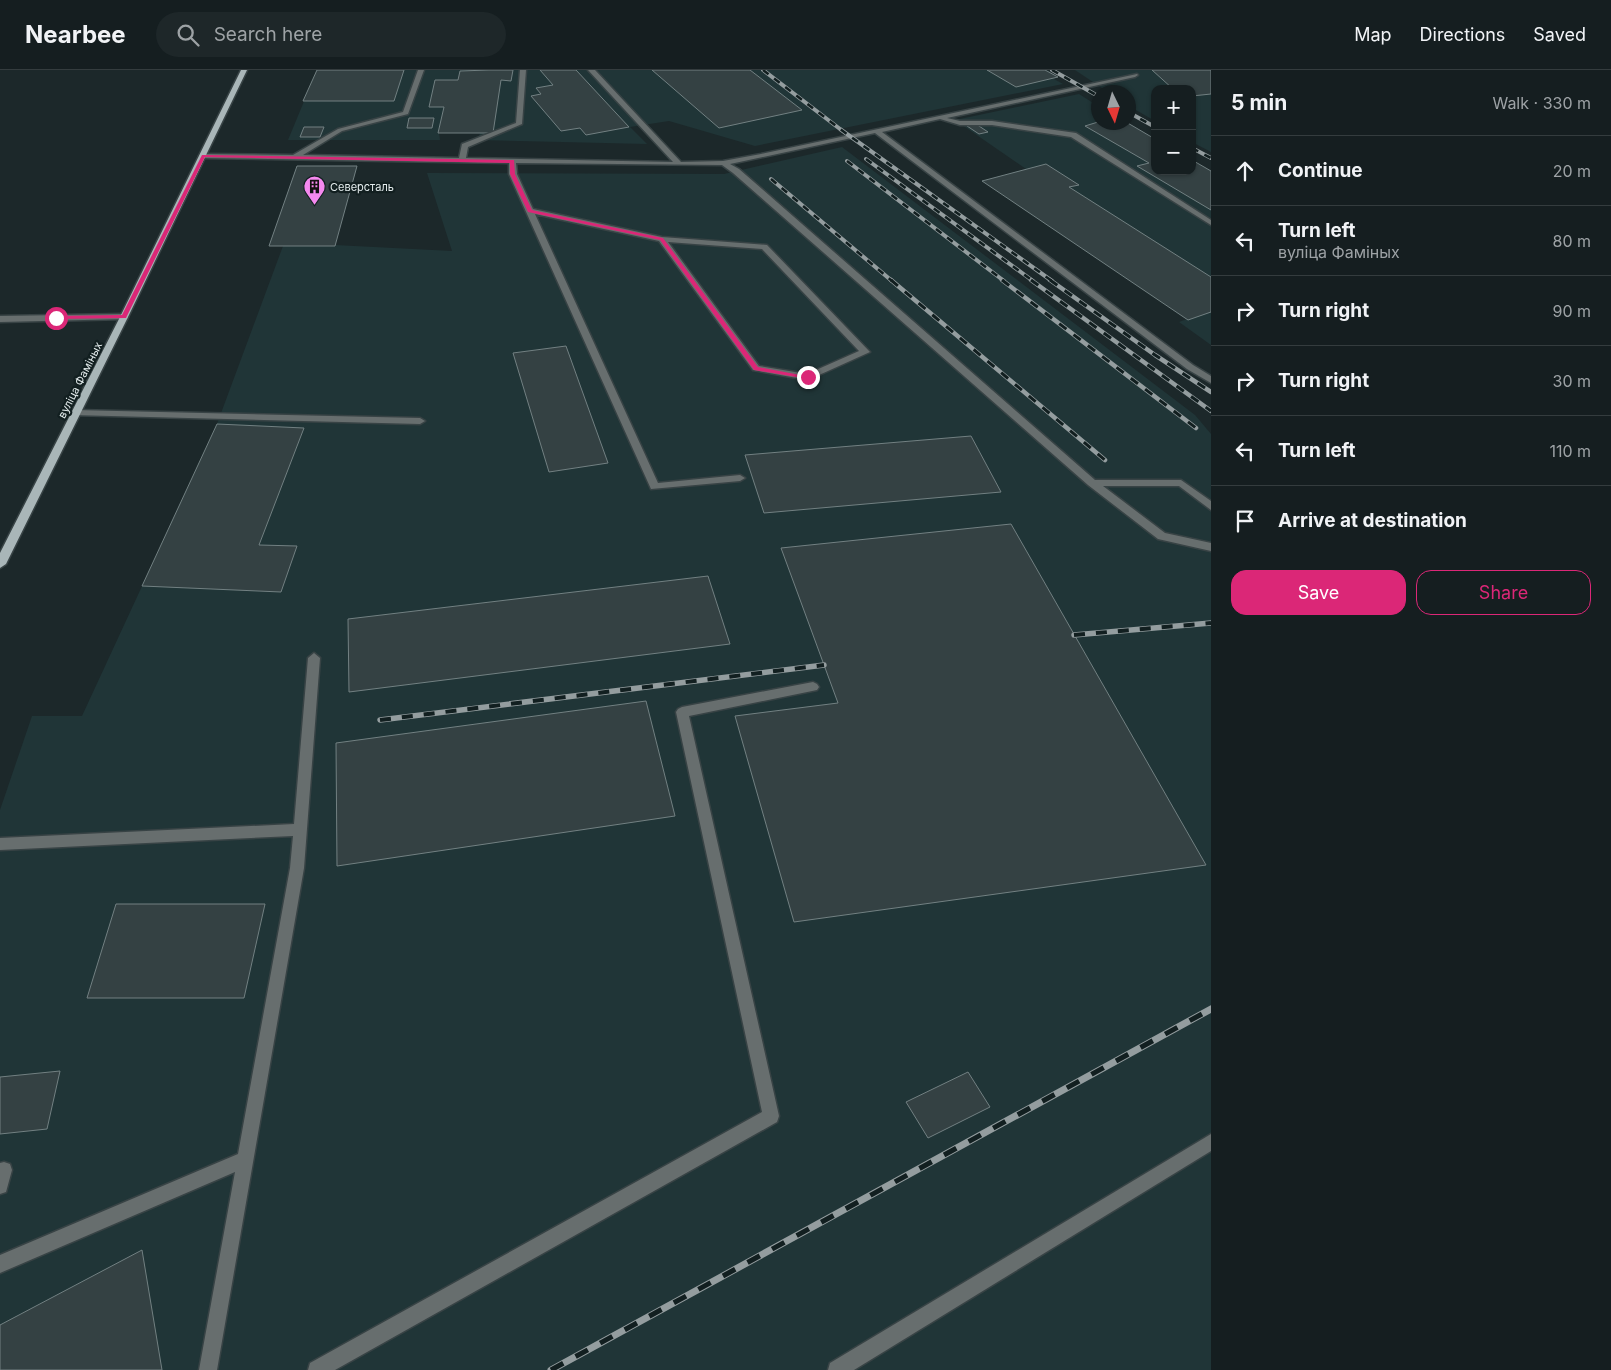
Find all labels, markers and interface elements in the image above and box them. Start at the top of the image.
search box [156,12,506,57]
text: Nearbee [25,20,126,49]
icon: search [174,21,202,49]
text: Search here [214,23,322,46]
text: Map [1354,24,1392,45]
text: Directions [1420,24,1505,45]
text: Saved [1533,24,1586,45]
north arrow [1091,85,1136,130]
map controls [1151,85,1196,175]
button: + [1151,85,1196,130]
text: 5 min [1231,90,1287,115]
text: Walk · 330 m [1492,93,1591,113]
button: − [1151,130,1196,175]
icon: ahead [1231,157,1259,185]
text: Continue [1278,159,1363,182]
text: 20 m [1553,161,1591,181]
building icon: Северсталь [302,175,326,206]
place label: Северсталь [330,180,394,194]
text: Turn left [1278,219,1356,242]
icon: left [1231,227,1259,255]
text: 80 m [1552,231,1591,251]
text: вуліца Фаміных [1278,242,1400,262]
icon: right [1231,297,1259,325]
text: Turn right [1278,299,1369,322]
text: 90 m [1552,301,1591,321]
route start [45,307,68,330]
street label: вуліца Фаміных [55,340,105,420]
route end [797,366,820,389]
icon: right [1231,367,1259,395]
text: Turn right [1278,369,1369,392]
text: 30 m [1553,371,1591,391]
icon: left [1231,437,1259,465]
text: Turn left [1278,439,1356,462]
text: 110 m [1549,441,1591,461]
icon: arrive [1231,507,1259,535]
text: Arrive at destination [1278,509,1467,532]
button: Save [1231,570,1406,615]
button: Share [1416,570,1591,615]

